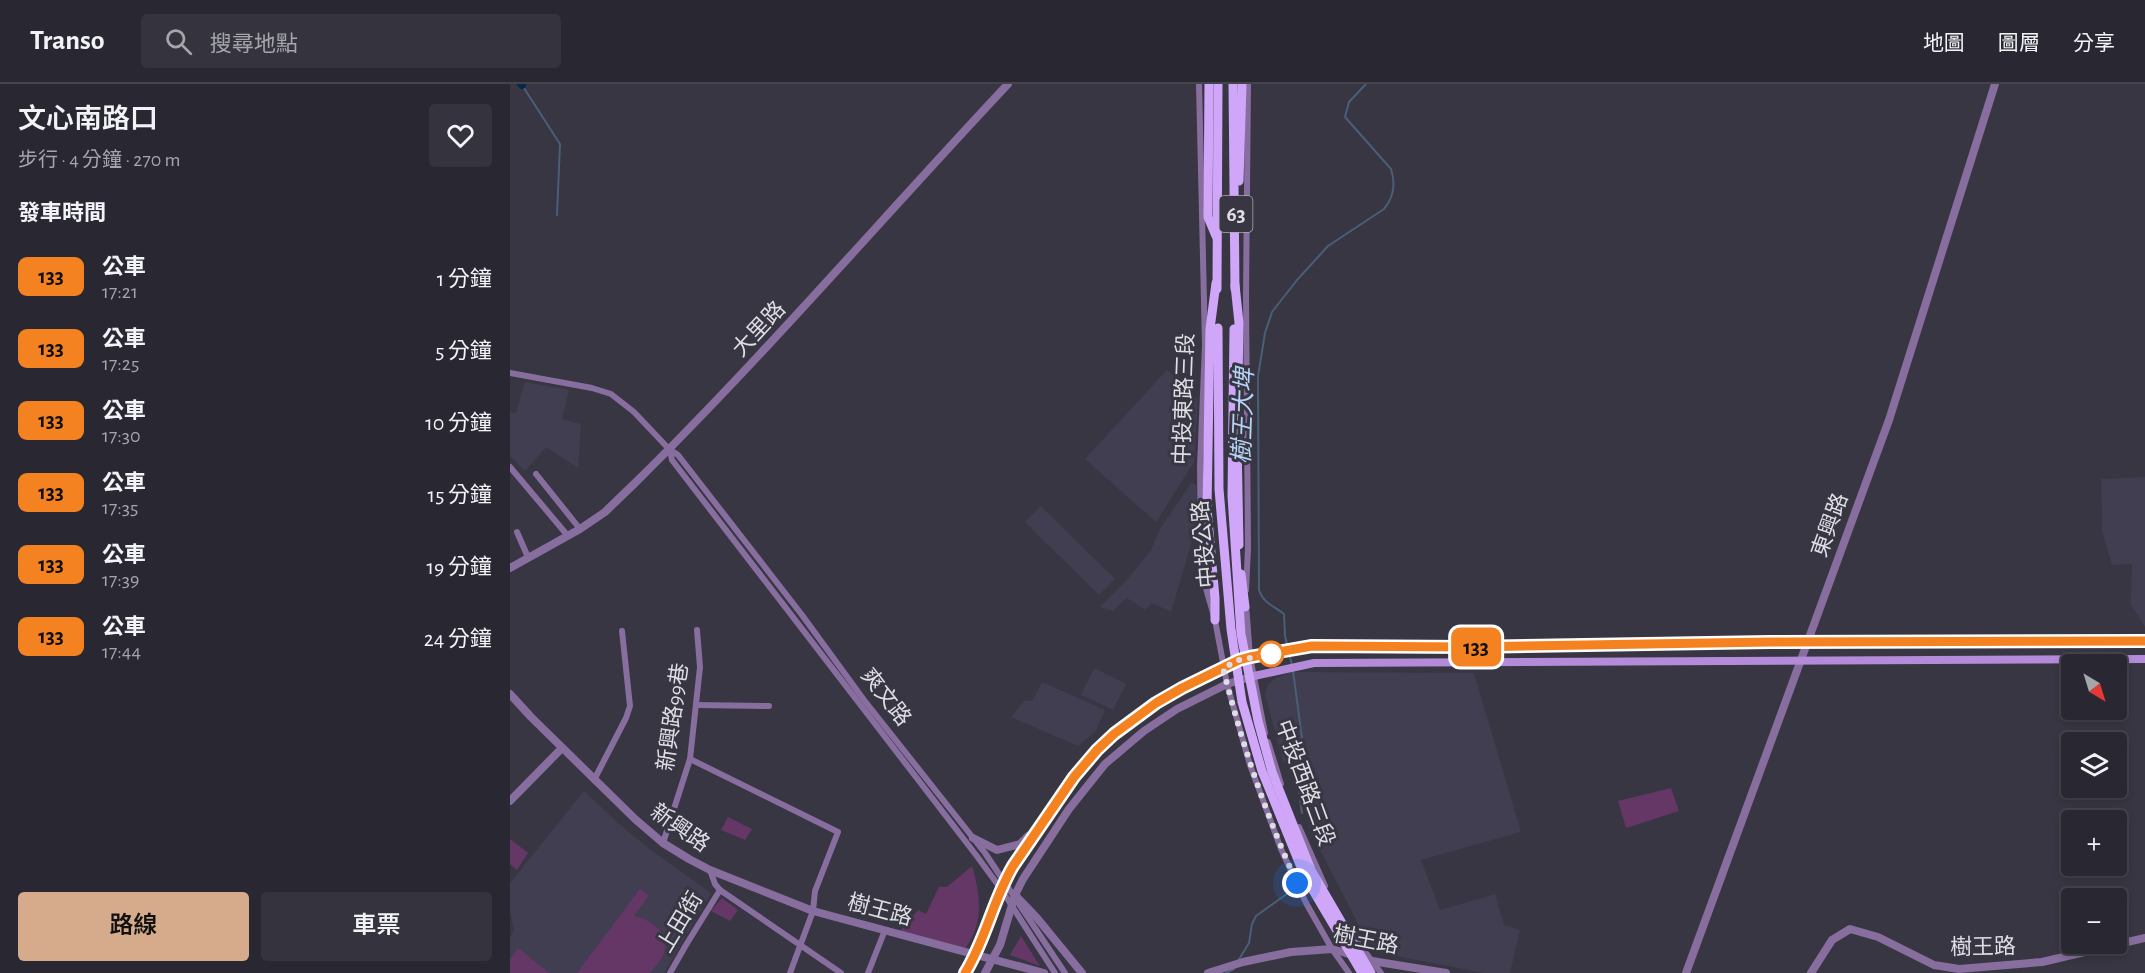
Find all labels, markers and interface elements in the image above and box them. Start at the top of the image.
search box [141,14,561,68]
icon: search [162,25,195,58]
text: Transo [30,27,105,55]
text: 搜尋地點 [210,33,298,55]
text: 地圖 [1923,33,1965,54]
text: 圖層 [1998,33,2040,54]
text: 分享 [2073,33,2115,54]
button: heart [429,104,492,167]
text: 文心南路口 [18,106,158,134]
text: 步行 · 4 分鐘 · 270 m [18,150,181,170]
road number: 63 [1220,196,1252,232]
text: 發車時間 [18,202,106,224]
text: 公車 [102,256,146,278]
text: 133 [38,266,64,287]
text: 1 分鐘 [437,268,492,290]
text: 17:21 [102,282,138,302]
street label: 大里路 [728,297,790,361]
text: 公車 [102,328,146,350]
street label: 中投東路三段 [1170,333,1197,465]
text: 133 [38,338,64,359]
text: 5 分鐘 [435,340,492,362]
text: 17:25 [102,354,139,374]
water label: 樹王大埤 [1228,365,1258,464]
text: 公車 [102,400,146,422]
text: 133 [38,410,64,431]
text: 10 分鐘 [425,412,492,434]
text: 17:30 [102,426,141,446]
text: 公車 [102,472,146,494]
text: 133 [38,482,64,503]
text: 15 分鐘 [428,484,492,506]
street label: 東興路 [1807,490,1852,560]
text: 17:35 [102,498,138,518]
street label: 中投公路 [1188,499,1219,589]
text: 公車 [102,544,146,566]
text: 133 [38,554,64,575]
text: 19 分鐘 [426,556,492,578]
text: 17:39 [102,570,139,590]
text: 公車 [102,616,146,638]
text: 133 [38,626,64,647]
text: 24 分鐘 [424,628,492,650]
line badge: 133 [1442,628,1510,666]
text: 133 [1463,637,1489,658]
unlabelled marker [1258,641,1284,667]
text: 17:44 [102,642,141,662]
north arrow [2061,654,2127,720]
map controls [2061,654,2127,954]
street label: 新興路99巷 [654,662,691,772]
street label: 爽文路 [857,664,916,730]
street label: 中投西路三段 [1272,717,1339,849]
button: layers [2061,732,2127,798]
street label: 新興路 [647,799,714,856]
button: + [2061,810,2127,876]
your location [1282,868,1312,898]
street label: 上田街 [653,888,706,956]
button: − [2061,888,2127,954]
street label: 樹王路 [845,890,915,929]
button: 路線 [18,892,249,961]
button: 車票 [261,892,492,961]
street label: 樹王路 [1331,922,1401,957]
street label: 樹王路 [1950,934,2016,959]

